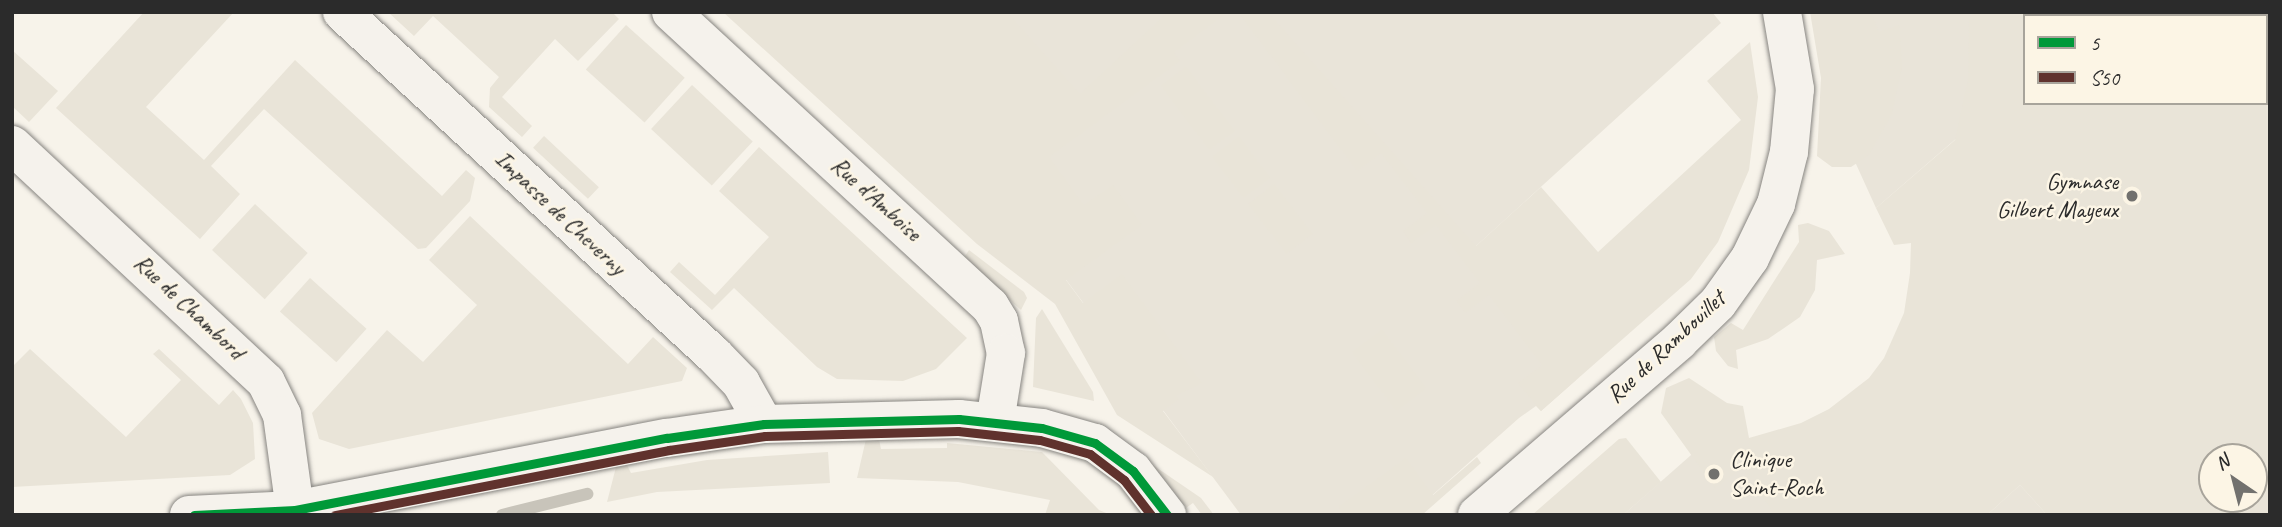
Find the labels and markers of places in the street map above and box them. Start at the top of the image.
place label: Gymnase Gilbert Mayeux [1997,168,2118,224]
marker: Gymnase Gilbert Mayeux [2124,188,2140,204]
place label: Clinique Saint-Roch [1730,446,1824,502]
marker: Clinique Saint-Roch [1704,464,1724,484]

